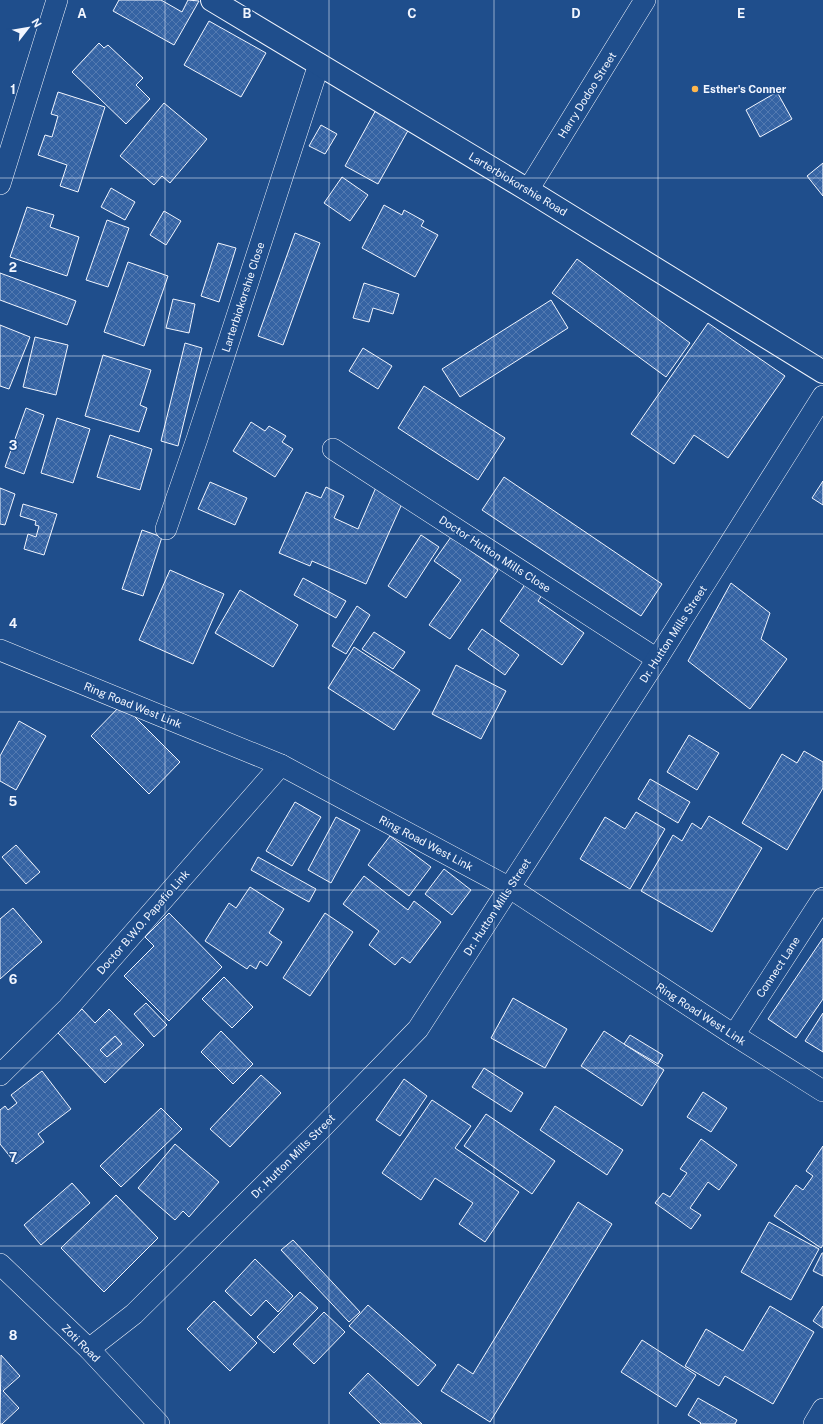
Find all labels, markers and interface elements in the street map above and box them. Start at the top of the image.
text: A [77,6,87,21]
text: B [243,6,252,21]
text: C [407,6,417,21]
text: D [571,6,581,21]
text: E [737,6,745,21]
north arrow [8,8,48,48]
text: N [29,16,44,30]
street label: Harry Dodoo Street [556,50,618,140]
text: 1 [10,82,16,97]
place label: Esther's Conner [703,83,787,95]
marker: Esther's Conner [690,84,700,94]
street label: Larterbiokorshie Road [467,150,569,218]
street label: Larterbiokorshie Close [220,240,266,354]
text: 2 [9,260,17,275]
text: 3 [9,438,18,453]
street label: Doctor Hutton Mills Close [437,513,553,595]
street label: Dr. Hutton Mills Street [637,583,709,685]
text: 4 [9,616,18,631]
street label: Ring Road West Link [82,680,184,730]
text: 5 [9,794,18,809]
street label: Ring Road West Link [377,813,475,873]
street label: Dr. Hutton Mills Street [461,856,533,958]
street label: Doctor B.W.O. Papafio Link [95,868,191,976]
street label: Connect Lane [754,934,802,1000]
text: 6 [9,972,18,987]
street label: Ring Road West Link [654,980,748,1048]
street label: Dr. Hutton Mills Street [249,1112,337,1200]
text: 7 [9,1150,17,1165]
street label: Zoti Road [60,1322,102,1364]
text: 8 [9,1328,18,1343]

